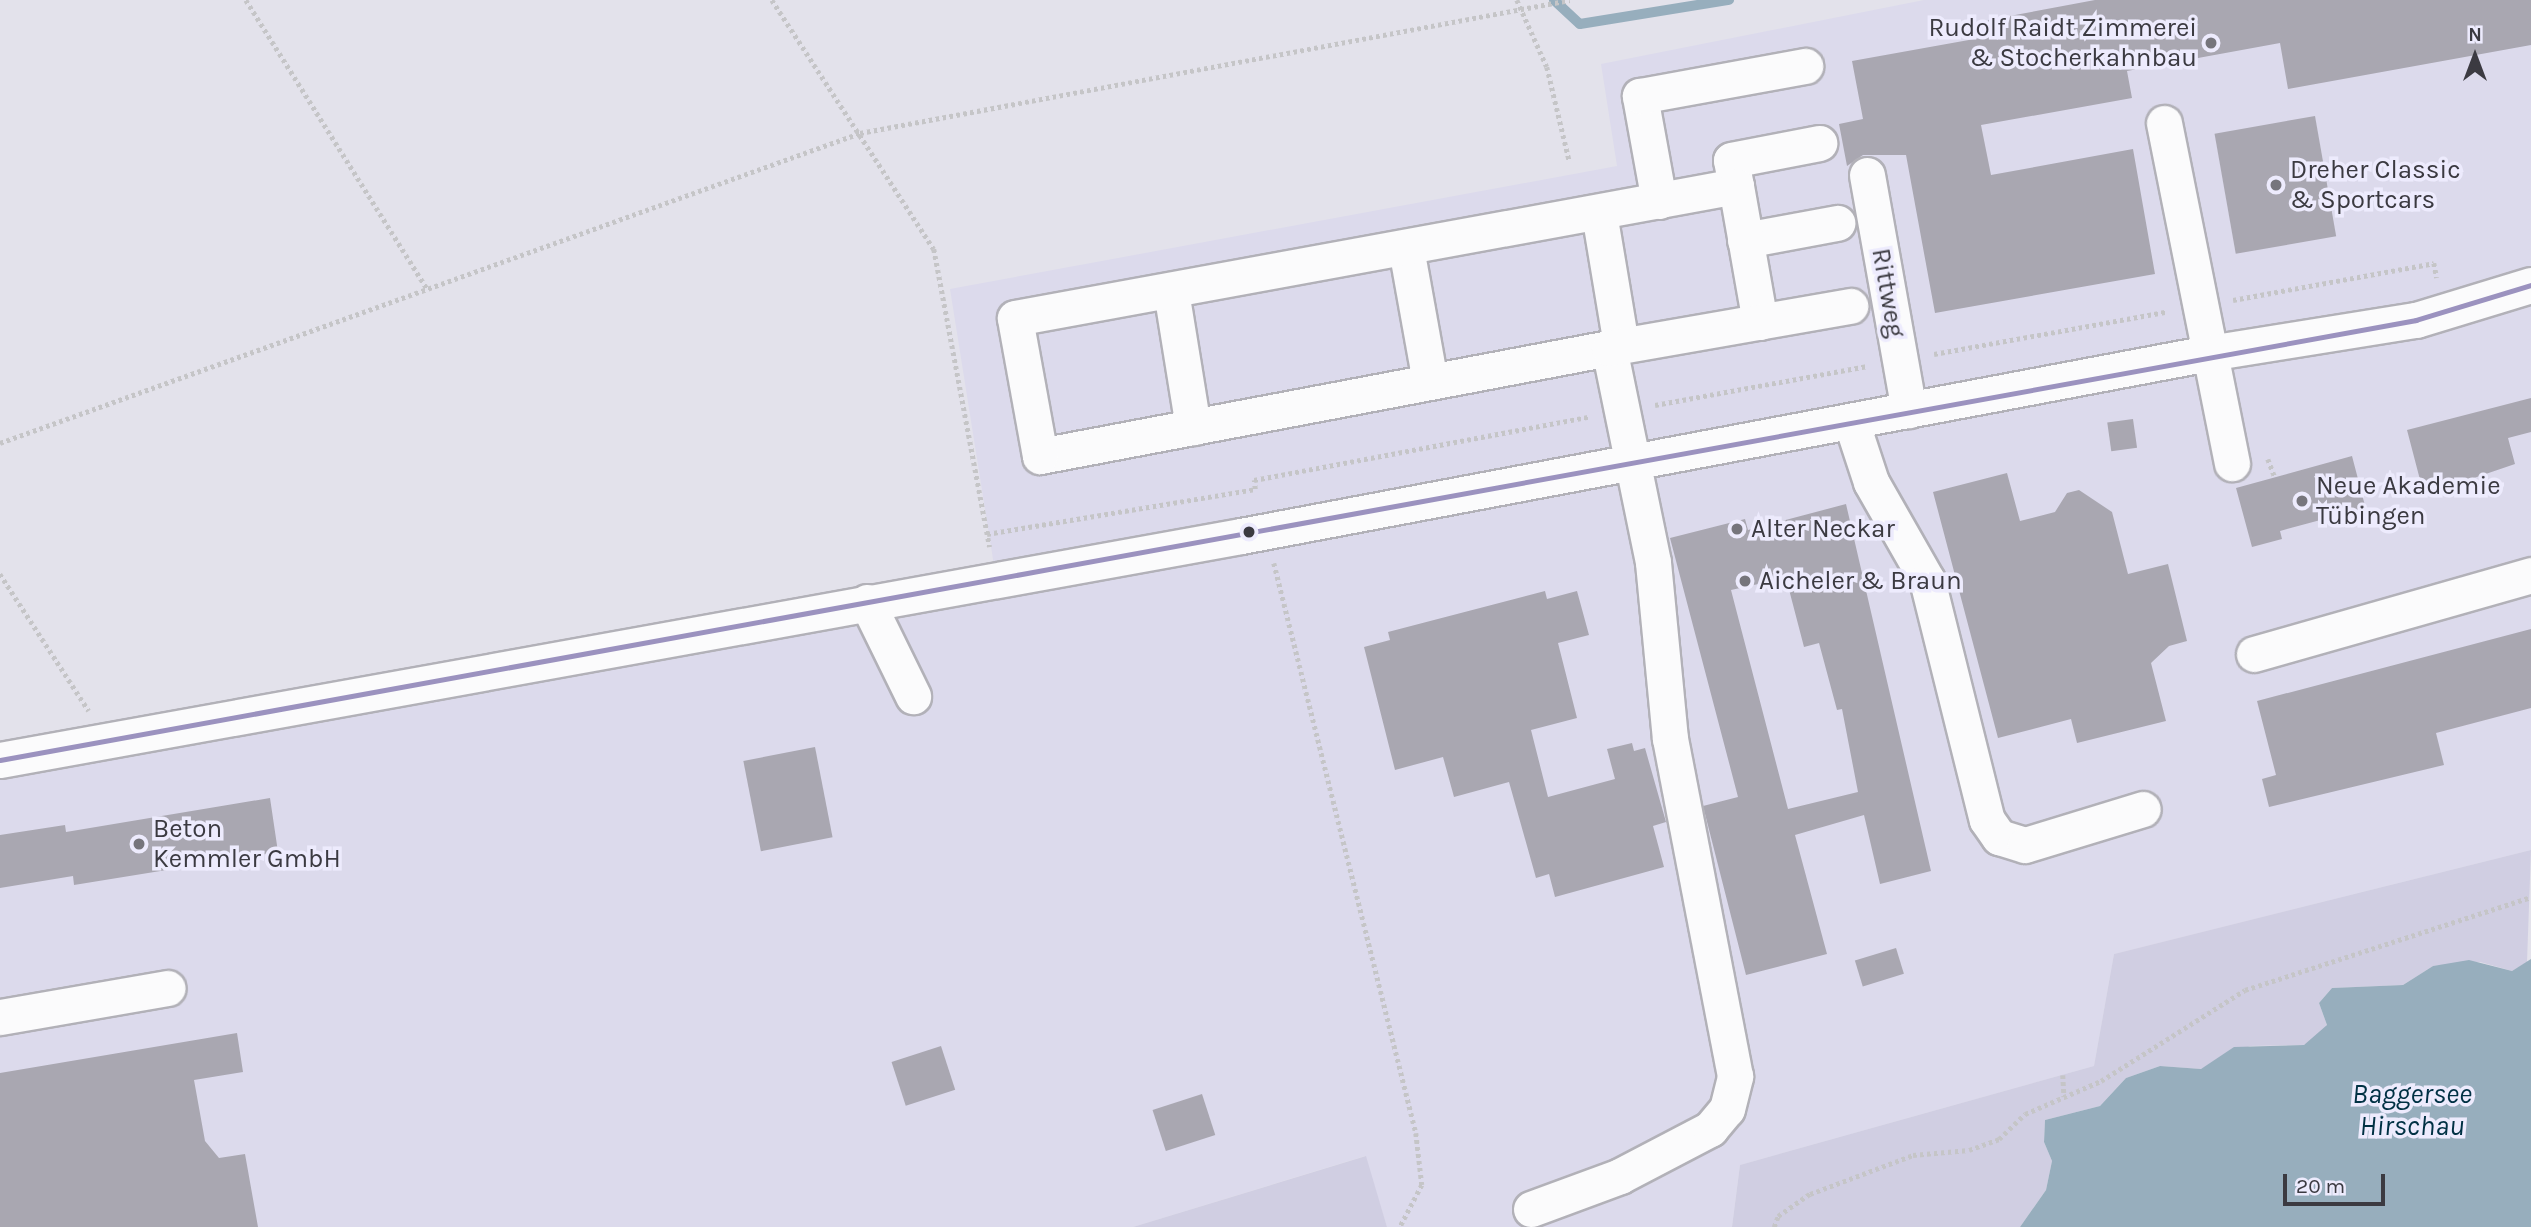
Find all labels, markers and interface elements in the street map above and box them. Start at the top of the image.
place label: Rudolf Raidt Zimmerei & Stocherkahnbau [1928,12,2197,74]
north arrow [2440,21,2510,91]
text: N [2468,24,2482,46]
marker: Rudolf Raidt Zimmerei & Stocherkahnbau [2203,35,2219,51]
place label: Dreher Classic & Sportcars [2290,154,2461,216]
marker: Dreher Classic & Sportcars [2268,177,2284,193]
street label: Rittweg [1865,246,1911,340]
place label: Neue Akademie Tübingen [2316,470,2500,532]
marker: Neue Akademie Tübingen [2294,493,2310,509]
place label: Alter Neckar [1751,513,1895,545]
marker: Alter Neckar [1729,521,1745,537]
unlabelled marker [1242,525,1256,539]
place label: Aicheler & Braun [1759,565,1962,597]
marker: Aicheler & Braun [1737,573,1753,589]
place label: Beton Kemmler GmbH [153,813,341,874]
marker: Beton Kemmler GmbH [131,836,147,852]
water label: Baggersee Hirschau [2352,1077,2472,1143]
scale bar [2286,1160,2388,1204]
text: 20 m [2296,1174,2345,1198]

